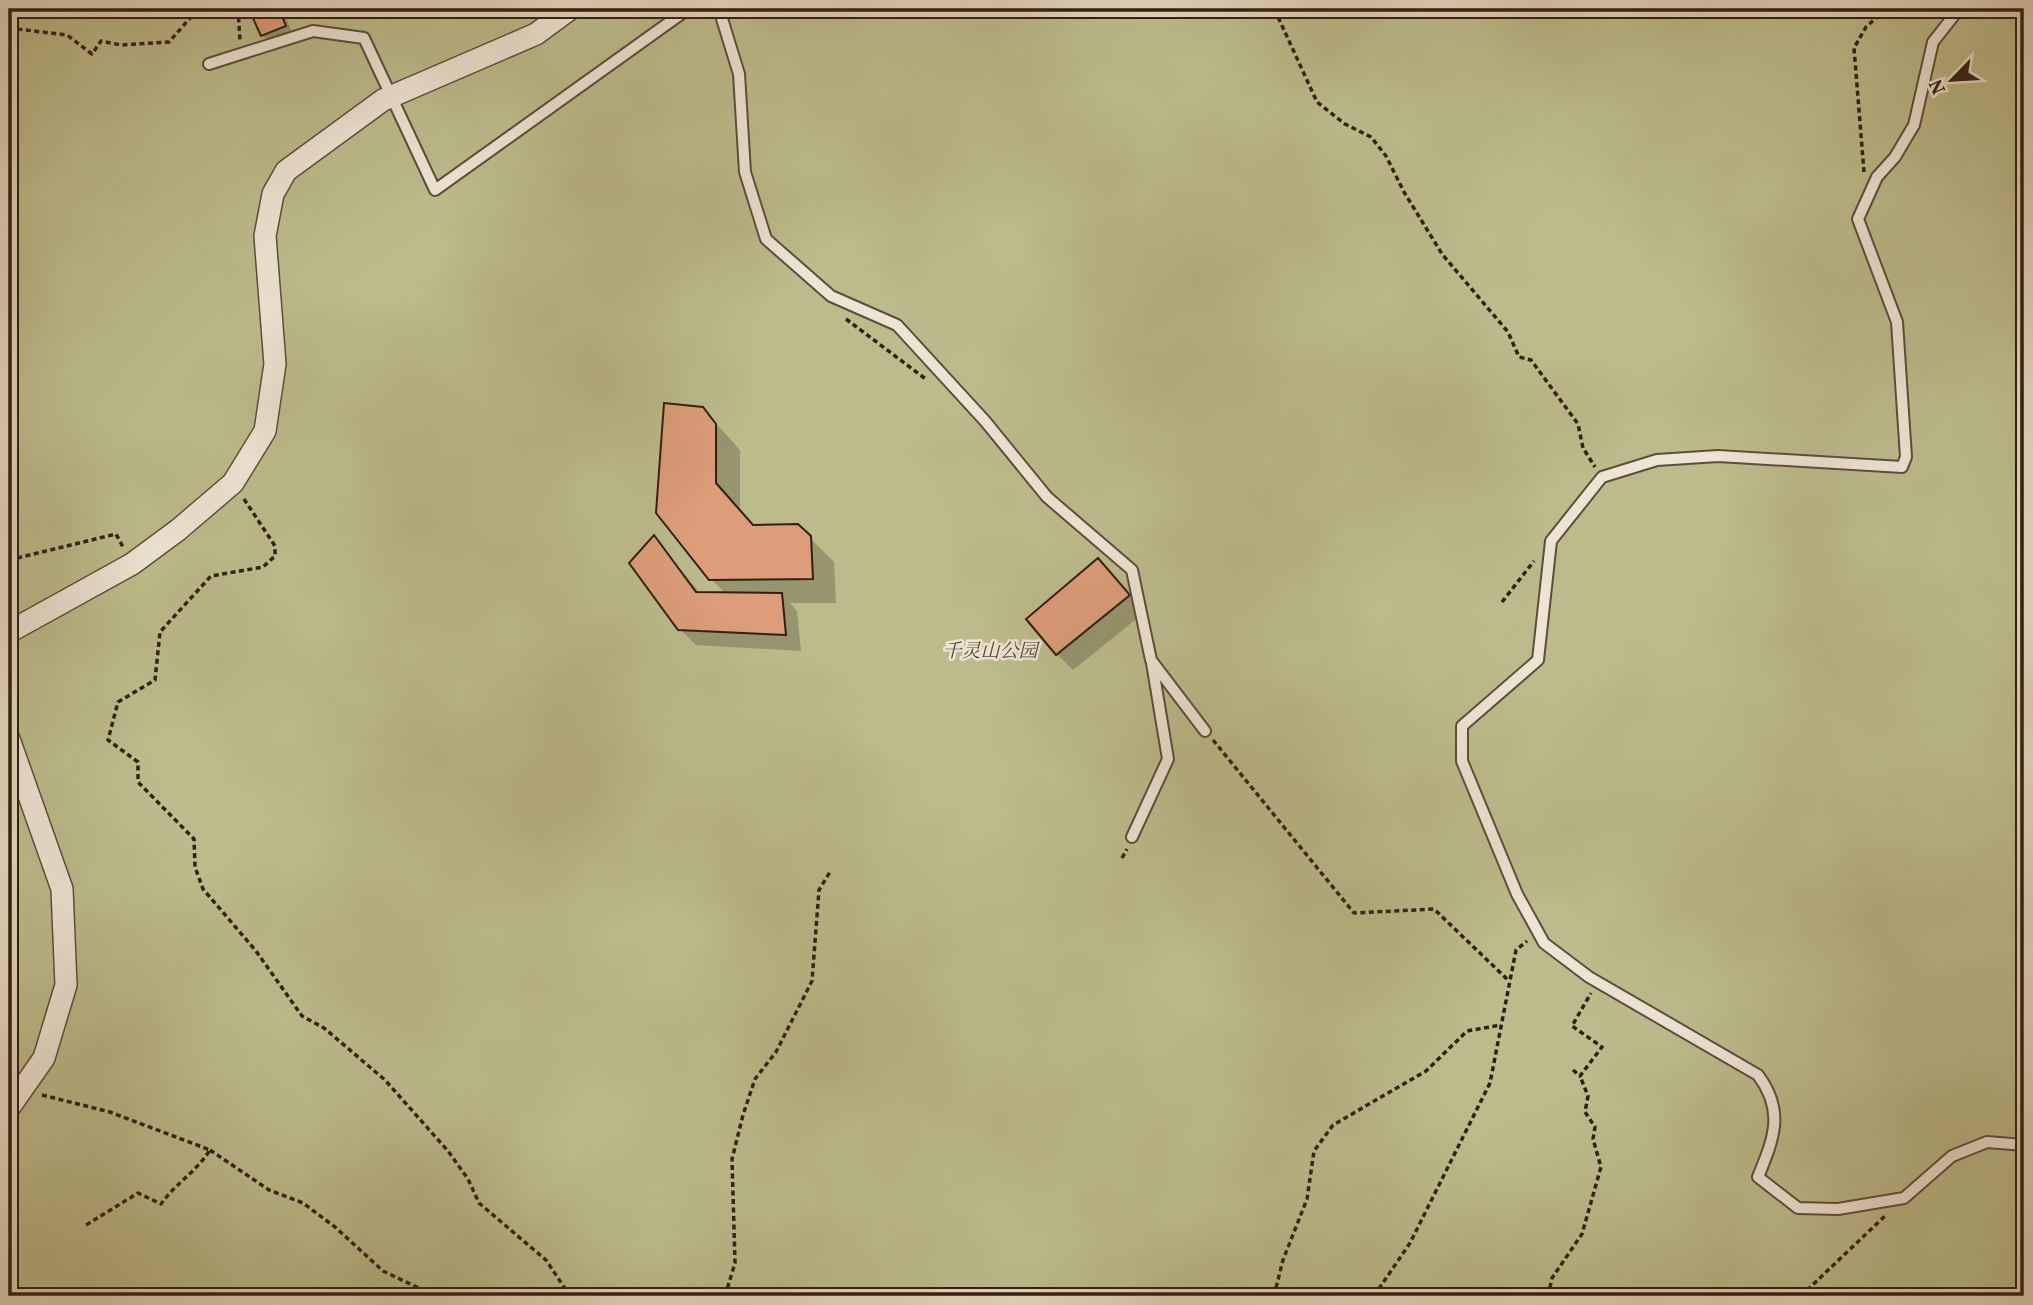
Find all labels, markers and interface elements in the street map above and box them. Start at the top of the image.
north arrow [1918,46,1988,116]
text: N [1924,74,1953,98]
park label: 千灵山公园 [942,639,1040,665]

